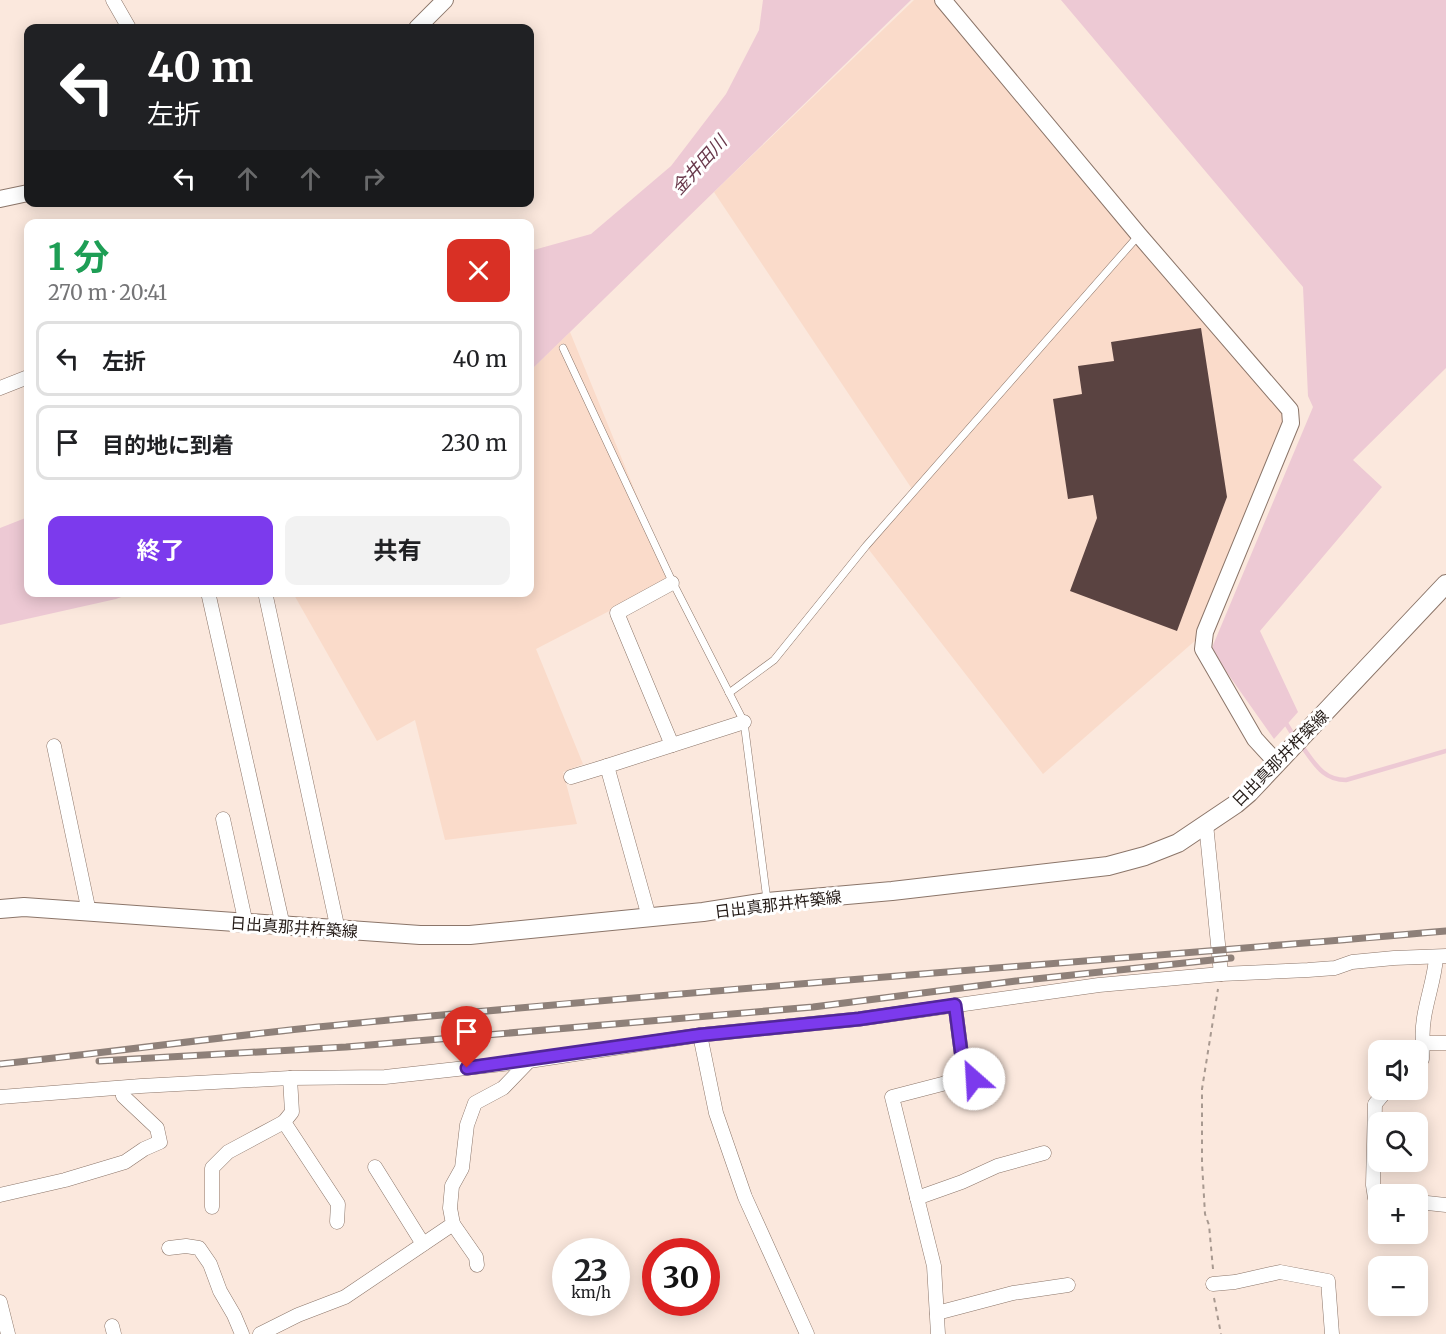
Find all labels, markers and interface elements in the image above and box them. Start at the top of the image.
text: 40 m [147,41,253,93]
icon: left [48,48,126,126]
text: 左折 [147,97,201,131]
water label: 金井田川 [666,129,733,199]
icon: left [168,162,201,195]
icon: ahead [231,162,264,195]
icon: ahead [294,162,327,195]
icon: right [357,162,390,195]
text: 1 分 [48,235,109,280]
button: close [447,239,510,302]
text: 270 m · 20:41 [48,280,167,305]
icon: left [51,342,84,375]
text: 40 m [452,345,507,373]
text: 左折 [102,347,146,375]
icon: arrive [51,426,84,459]
text: 230 m [441,429,507,457]
text: 目的地に到着 [102,431,234,459]
button: 終了 [48,516,273,585]
button: 共有 [285,516,510,585]
street label: 日出真那井杵築線 [1228,706,1332,810]
street label: 日出真那井杵築線 [713,886,843,922]
street label: 日出真那井杵築線 [229,913,359,941]
pin [441,1006,492,1068]
icon: arrive [450,1015,483,1048]
map controls [1368,1040,1428,1316]
button: sound [1368,1040,1428,1100]
position arrow [942,1047,1006,1111]
button: search [1368,1112,1428,1172]
button: + [1368,1184,1428,1244]
speed limit sign: 30 [642,1238,720,1316]
text: 23 [574,1251,608,1289]
button: − [1368,1256,1428,1316]
text: km/h [571,1283,611,1302]

